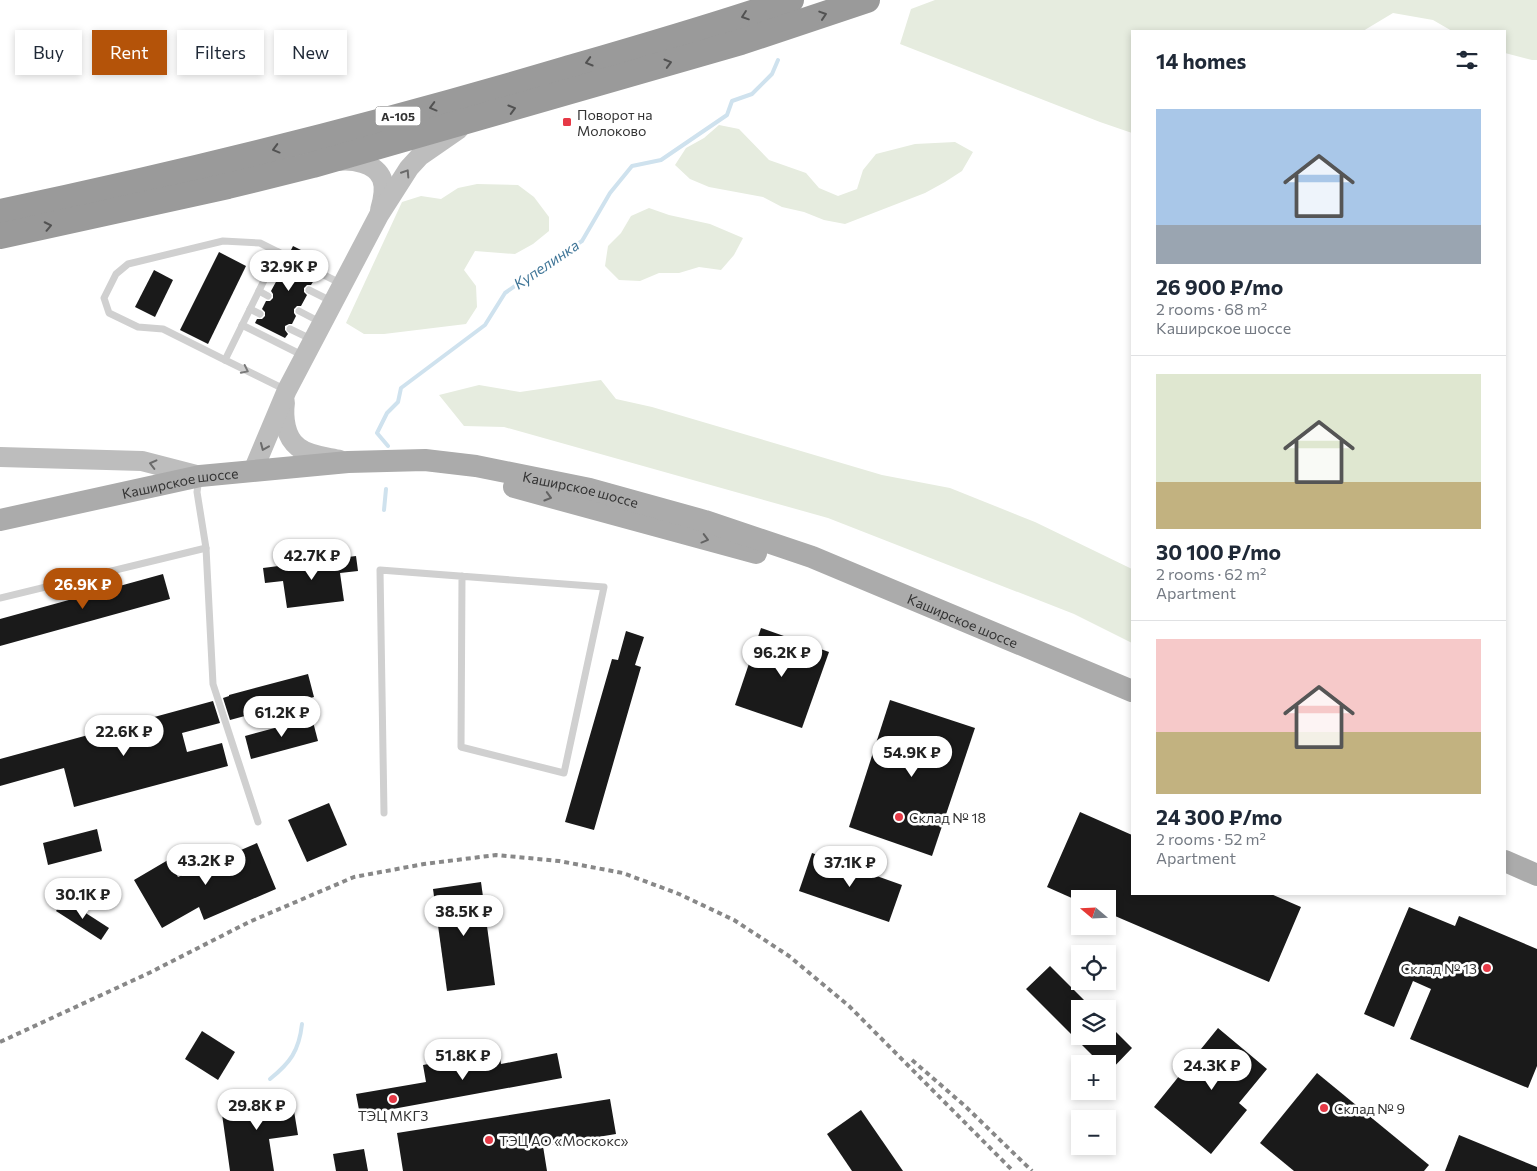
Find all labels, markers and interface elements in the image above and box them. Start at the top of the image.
one-way arrow [741,10,750,20]
one-way arrow [818,11,826,21]
chip: Buy [15,30,82,75]
chip: Rent [92,30,167,75]
chip: Filters [177,30,264,75]
chip: New [274,30,347,75]
icon: filters [1453,46,1481,74]
text: 14 homes [1156,48,1246,73]
one-way arrow [586,57,594,67]
one-way arrow [663,59,671,69]
one-way arrow [429,102,438,112]
one-way arrow [507,104,515,114]
road number: А-105 [376,106,420,125]
place label: Поворот на Молоково [577,106,653,139]
marker: Поворот на Молоково [561,116,573,128]
icon: home [1274,141,1364,231]
one-way arrow [271,143,280,154]
one-way arrow [399,170,409,179]
one-way arrow [43,222,52,232]
water label: Купелинка [510,235,582,292]
pin: 32.9K ₽ [243,250,335,292]
text: 32.9K ₽ [261,256,318,275]
text: 26 900 ₽/mo [1156,274,1283,299]
text: 2 rooms · 68 m² [1156,299,1267,318]
text: Каширское шоссе [1156,318,1291,337]
one-way arrow [240,364,249,374]
icon: home [1274,407,1364,497]
one-way arrow [259,442,270,451]
one-way arrow [148,459,157,470]
street label: Каширское шоссе [120,464,239,501]
street label: Каширское шоссе [521,467,641,511]
one-way arrow [544,491,552,501]
one-way arrow [700,534,708,544]
pin: 42.7K ₽ [266,538,358,581]
text: 30 100 ₽/mo [1156,539,1281,564]
text: 42.7K ₽ [284,545,340,564]
text: 2 rooms · 62 m² [1156,564,1266,583]
pin: 26.9K ₽ [37,568,129,610]
text: 26.9K ₽ [54,574,112,593]
text: Apartment [1156,583,1236,602]
street label: Каширское шоссе [905,589,1021,651]
pin: 96.2K ₽ [736,636,828,678]
text: 96.2K ₽ [753,642,811,661]
icon: home [1274,672,1364,762]
pin: 61.2K ₽ [236,696,328,738]
text: 61.2K ₽ [254,702,310,721]
pin: 22.6K ₽ [78,714,170,757]
text: 22.6K ₽ [96,721,152,740]
pin: 54.9K ₽ [866,736,958,778]
text: 54.9K ₽ [883,742,941,761]
text: 24 300 ₽/mo [1156,804,1282,829]
place label: Склад № 18 [909,809,986,826]
marker: Склад № 18 [893,811,905,823]
text: 2 rooms · 52 m² [1156,829,1266,848]
pin: 43.2K ₽ [160,844,252,886]
pin: 37.1K ₽ [804,846,896,888]
text: Apartment [1156,848,1236,867]
text: 43.2K ₽ [177,850,235,869]
text: 37.1K ₽ [824,852,876,871]
pin: 30.1K ₽ [37,878,129,920]
text: 30.1K ₽ [56,884,110,903]
north arrow [1071,890,1116,935]
map controls [1071,890,1116,1155]
pin: 38.5K ₽ [418,894,510,937]
text: 38.5K ₽ [435,901,493,920]
button: locate [1071,945,1116,990]
place label: Склад № 13 [1401,960,1477,977]
marker: Склад № 13 [1481,962,1493,974]
button: layers [1071,1000,1116,1045]
pin: 51.8K ₽ [417,1038,509,1081]
text: 51.8K ₽ [435,1045,491,1064]
pin: 24.3K ₽ [1166,1048,1258,1091]
button: + [1071,1055,1116,1100]
text: 24.3K ₽ [1184,1055,1240,1074]
pin: 29.8K ₽ [211,1088,303,1131]
marker: ТЭЦ МКГЗ [387,1093,399,1105]
text: 29.8K ₽ [228,1095,286,1114]
place label: Склад № 9 [1334,1100,1405,1117]
marker: Склад № 9 [1318,1102,1330,1114]
place label: ТЭЦ МКГЗ [358,1107,428,1124]
button: − [1071,1110,1116,1155]
place label: ТЭЦ АО «Москокс» [499,1132,629,1149]
marker: ТЭЦ АО «Москокс» [483,1134,495,1146]

